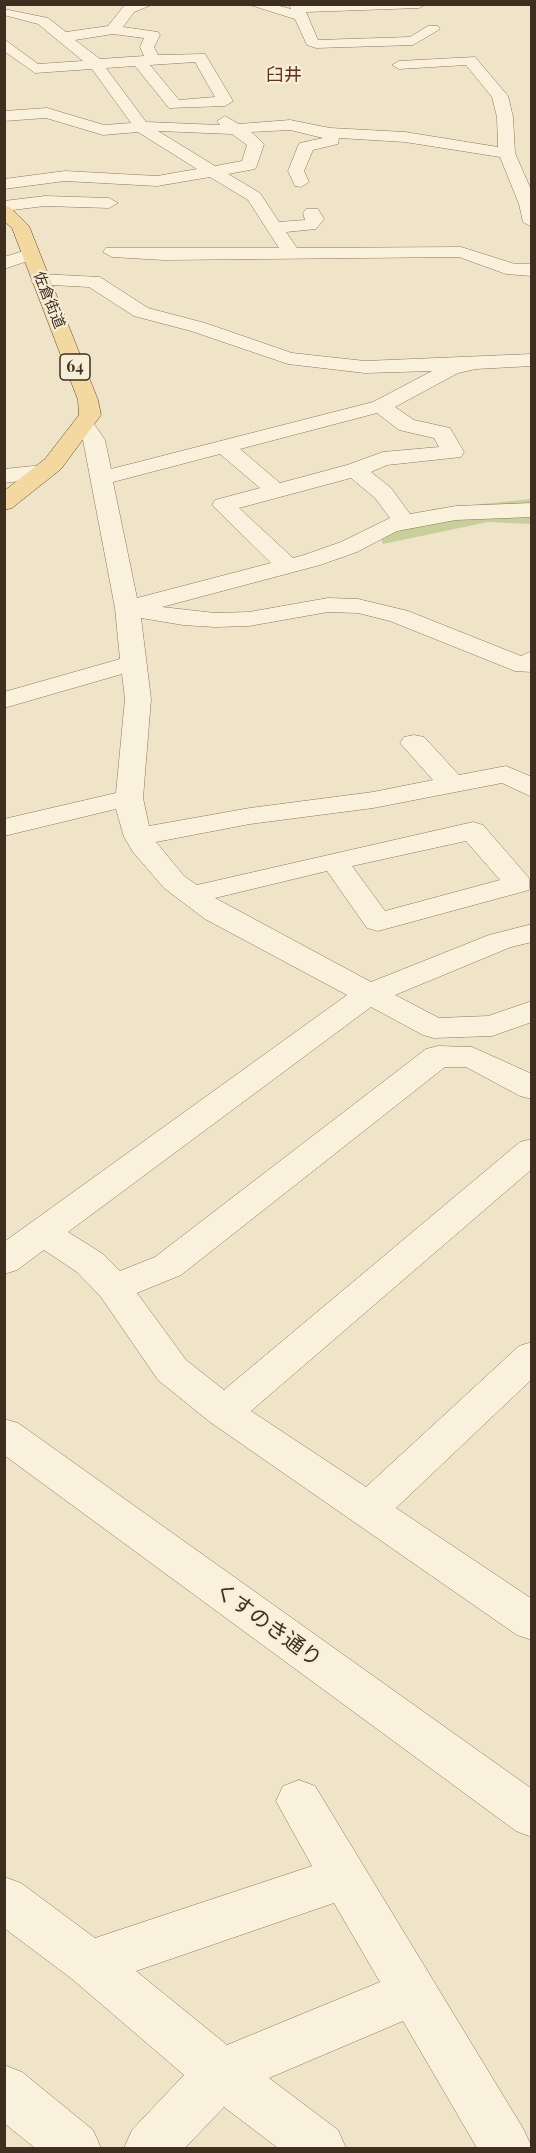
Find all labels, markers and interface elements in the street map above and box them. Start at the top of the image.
district label: 臼井 [266,64,302,86]
street label: 佐倉街道 [29,269,69,331]
road number: 64 [60,354,90,380]
street label: くすのき通り [210,1578,326,1672]

